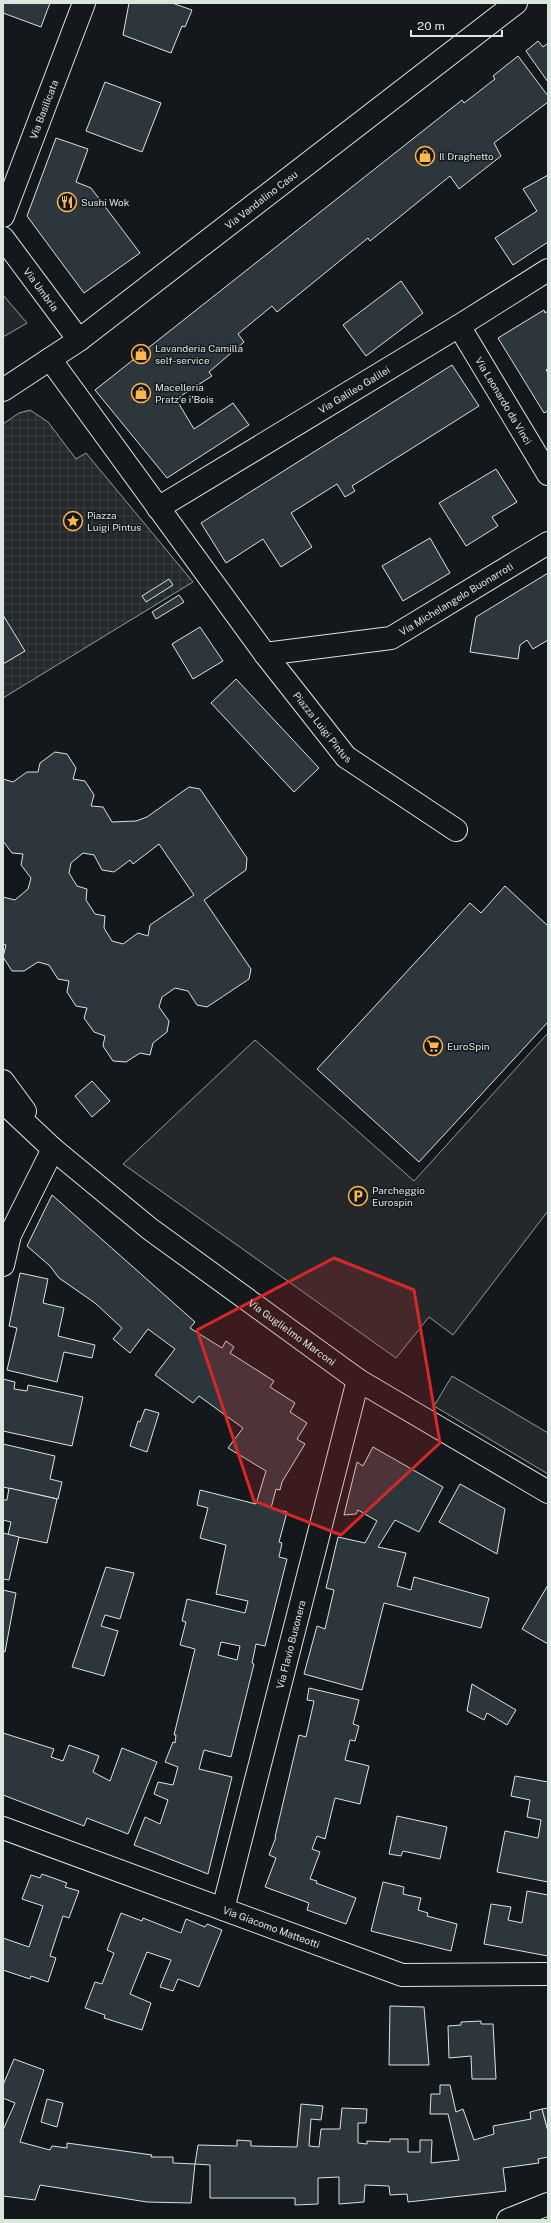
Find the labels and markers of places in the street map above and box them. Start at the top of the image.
shop icon: Il Draghetto [414,145,436,167]
place label: Il Draghetto [439,150,494,162]
restaurant icon: Sushi Wok [56,191,78,213]
place label: Sushi Wok [81,196,130,208]
place label: Lavanderia Camilla self-service [155,342,243,366]
shop icon: Lavanderia Camilla self-service [130,343,152,365]
place label: Macelleria Pratz'e i'Bois [155,381,214,405]
shop icon: Macelleria Pratz'e i'Bois [130,382,152,404]
place label: Piazza Luigi Pintus [87,509,141,533]
place icon: Piazza Luigi Pintus [62,510,84,532]
supermarket icon: EuroSpin [422,1035,444,1057]
place label: EuroSpin [447,1040,490,1052]
place label: Parcheggio Eurospin [372,1184,425,1208]
parking icon: Parcheggio Eurospin [347,1185,369,1207]

